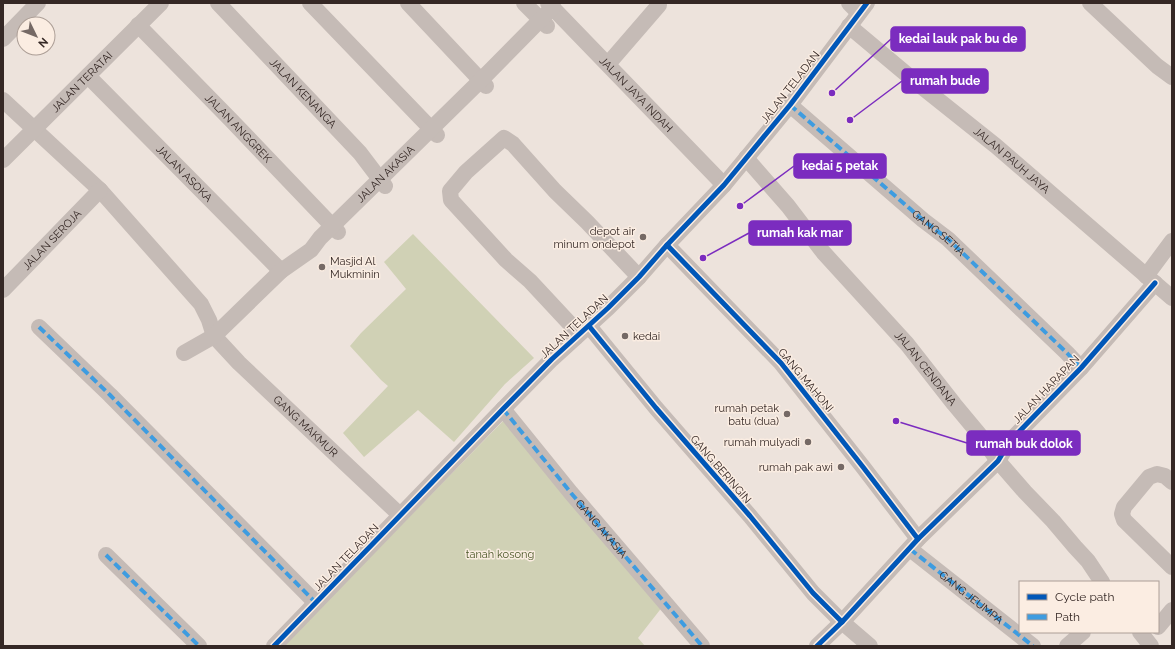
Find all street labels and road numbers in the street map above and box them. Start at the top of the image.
street label: JALAN TERATAI [49,49,115,115]
street label: JALAN TELADAN [758,49,823,126]
street label: JALAN JAYA INDAH [597,54,675,135]
street label: JALAN KENANGA [267,56,339,131]
street label: JALAN ANGGREK [202,92,275,166]
street label: JALAN PAUH JAYA [971,125,1053,197]
street label: JALAN ASOKA [153,143,215,205]
street label: JALAN AKASIA [354,143,418,206]
street label: JALAN SEROJA [20,207,85,273]
street label: GANG SETIA [909,207,968,259]
street label: JALAN TELADAN [538,292,611,361]
street label: JALAN CENDANA [892,329,959,409]
street label: GANG MAHONI [775,346,836,415]
street label: JALAN HARAPAN [1010,352,1082,426]
street label: GANG MAKMUR [271,393,340,460]
street label: GANG BERINGIN [688,433,754,506]
street label: GANG AKASIA [572,497,630,561]
street label: JALAN TELADAN [311,521,382,594]
street label: GANG JEUMPA [936,568,1006,627]

